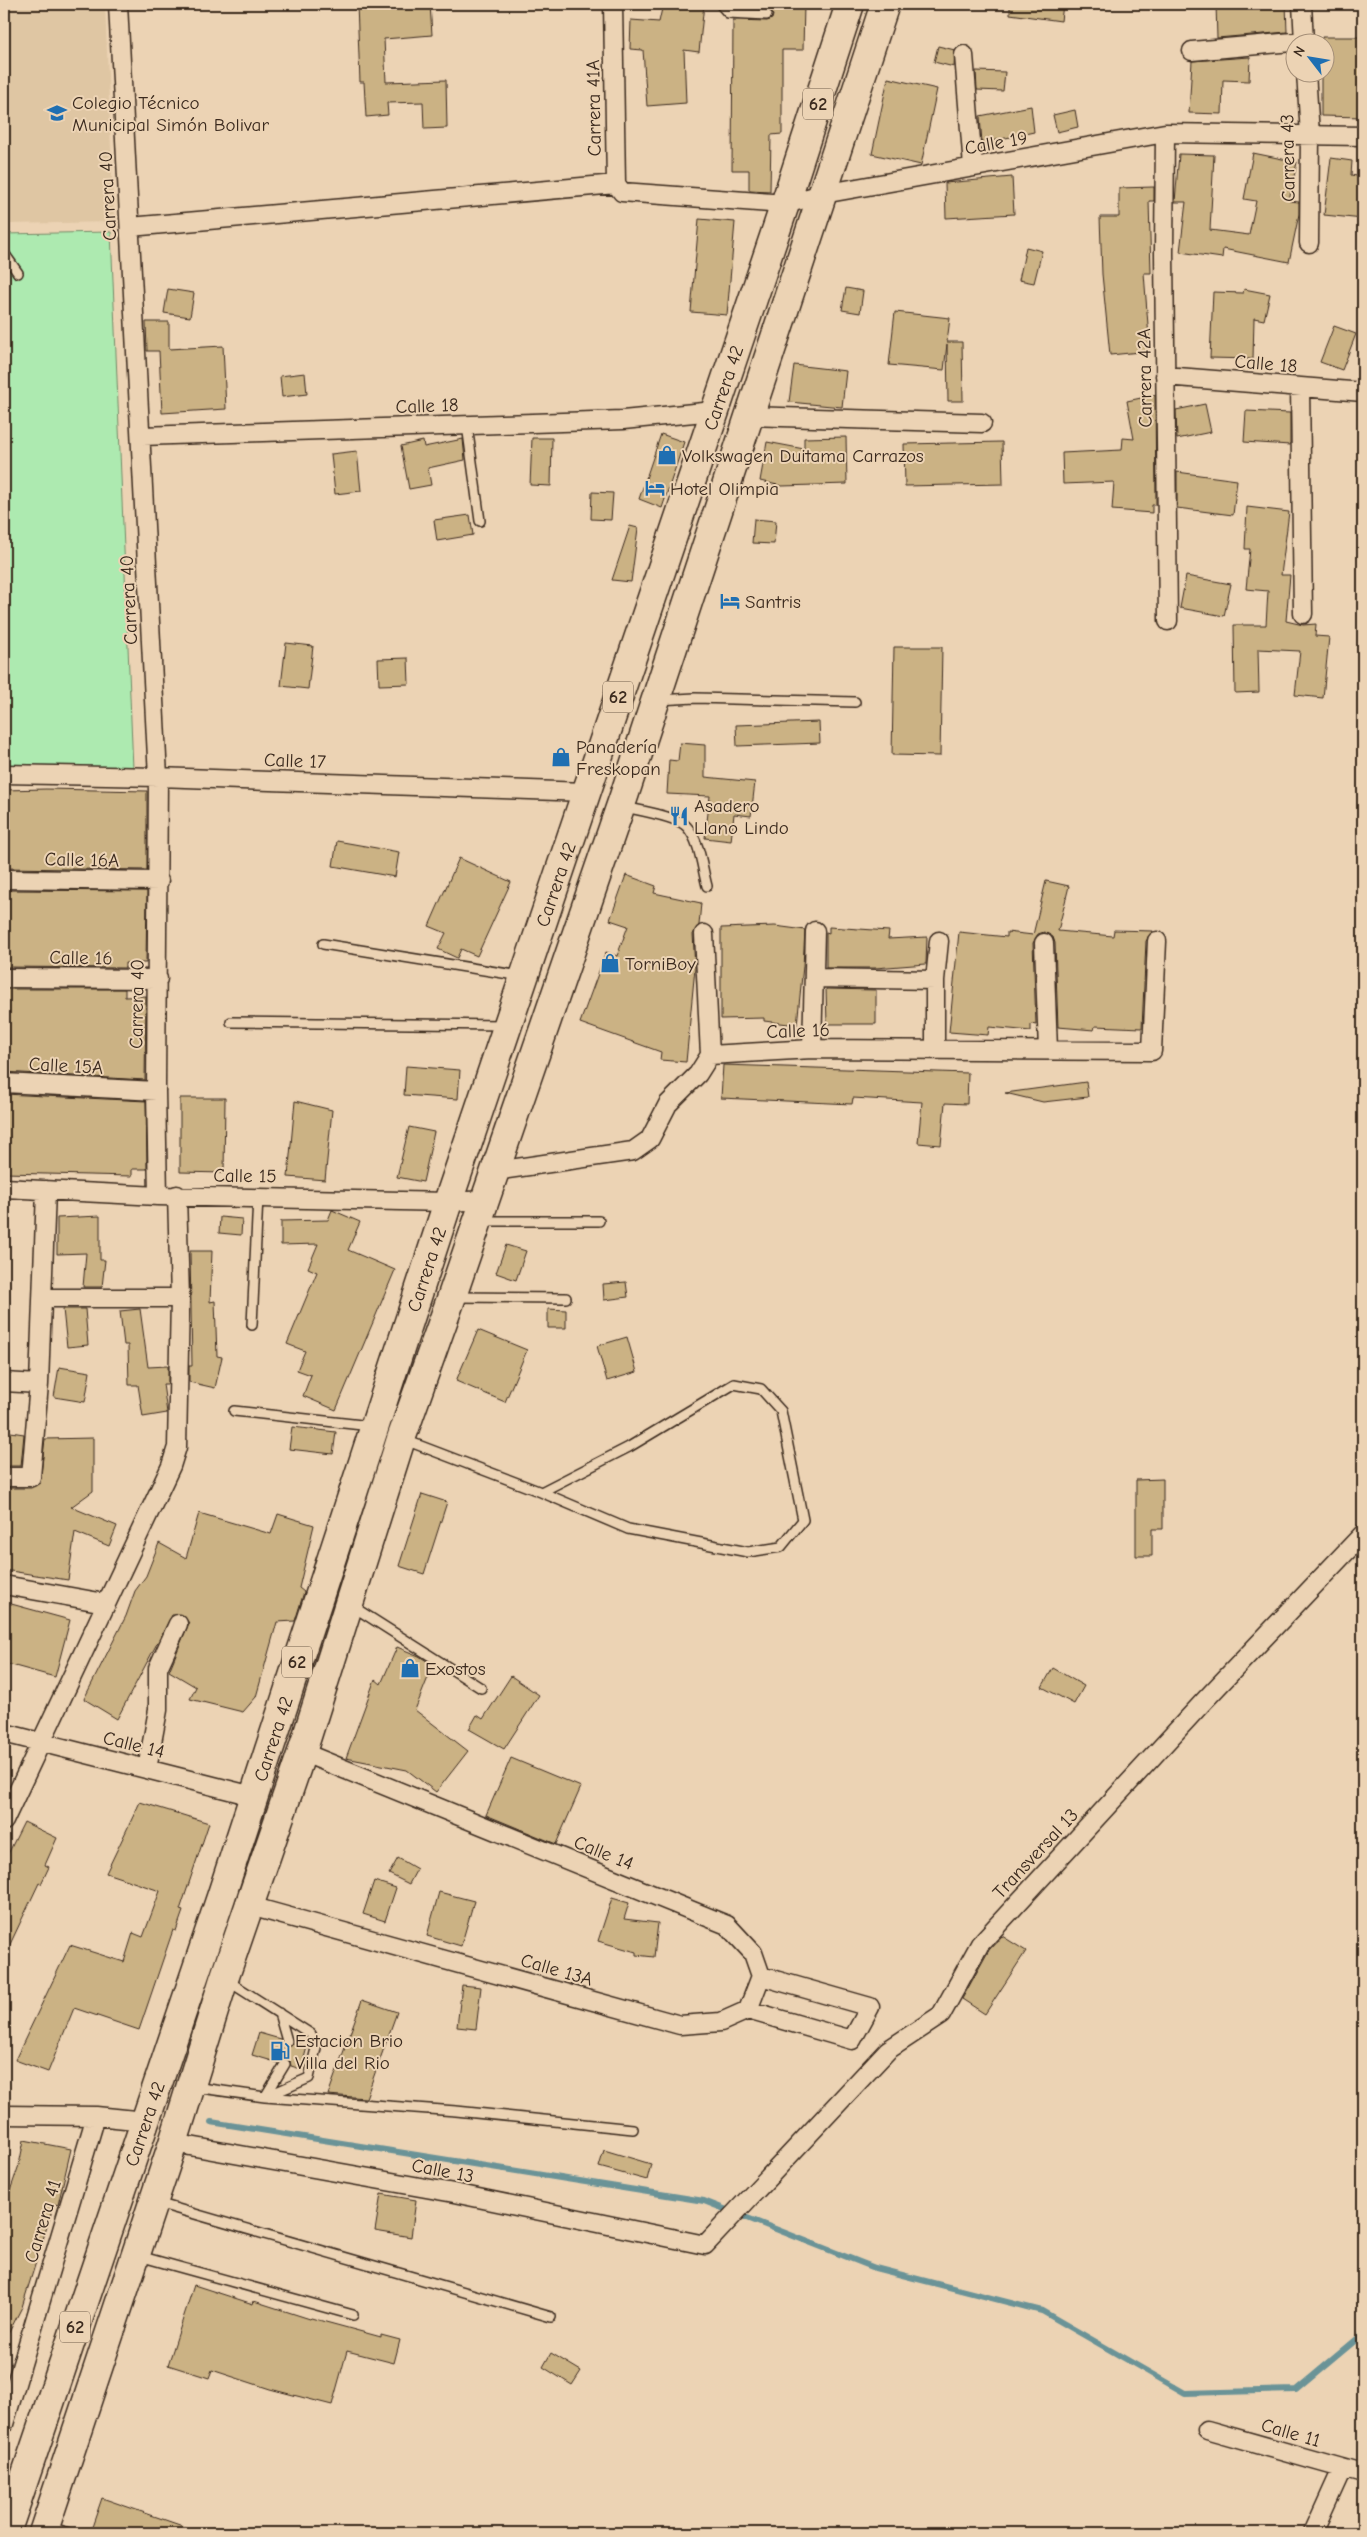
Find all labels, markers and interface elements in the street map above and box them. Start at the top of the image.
north arrow [1284,32,1334,82]
text: N [1290,43,1309,60]
street label: Carrera 41A [582,59,606,157]
road number: 62 [803,88,833,120]
place label: Colegio Técnico Municipal Simón Bolivar [72,92,269,136]
school or university icon: Colegio Técnico Municipal Simón Bolivar [46,102,68,124]
street label: Carrera 43 [1276,114,1300,202]
street label: Calle 19 [963,127,1029,159]
street label: Carrera 40 [95,151,121,241]
street label: Carrera 42A [1133,328,1157,428]
street label: Carrera 42 [699,343,748,433]
street label: Calle 18 [1234,350,1298,378]
street label: Calle 18 [395,394,459,418]
shop icon: Volkswagen Duitama Carrazos [656,444,678,466]
place label: Volkswagen Duitama Carrazos [682,445,924,467]
hotel icon: Hotel Olimpia [644,477,666,499]
place label: Hotel Olimpia [670,478,779,500]
street label: Carrera 40 [116,555,142,645]
hotel icon: Santris [719,590,741,612]
place label: Santris [745,591,801,613]
road number: 62 [603,682,633,712]
place label: Panadería Freskopan [576,736,661,780]
shop icon: Panadería Freskopan [550,746,572,768]
street label: Calle 17 [264,749,326,773]
place label: Asadero Llano Lindo [694,795,789,839]
restaurant icon: Asadero Llano Lindo [668,805,690,827]
street label: Carrera 42 [532,839,581,930]
street label: Calle 16A [45,848,119,872]
street label: Calle 16 [49,946,113,970]
shop icon: TorniBoy [599,952,621,974]
place label: TorniBoy [625,953,696,975]
street label: Carrera 40 [125,959,149,1049]
street label: Calle 16 [766,1019,830,1043]
street label: Calle 15A [28,1053,104,1079]
street label: Calle 15 [213,1164,277,1188]
street label: Carrera 42 [403,1224,451,1315]
road number: 62 [282,1646,312,1678]
shop icon: Exostos [399,1657,421,1679]
place label: Exostos [425,1658,486,1680]
street label: Carrera 42 [250,1694,298,1784]
street label: Calle 14 [101,1727,167,1763]
street label: Transversal 13 [988,1804,1083,1903]
street label: Calle 14 [571,1831,637,1875]
street label: Calle 13A [518,1949,595,1991]
place label: Estacion Brio Villa del Rio [295,2030,403,2074]
fuel station icon: Estacion Brio Villa del Rio [269,2040,291,2062]
street label: Carrera 42 [121,2079,170,2169]
street label: Calle 13 [410,2154,476,2188]
street label: Carrera 41 [20,2177,66,2266]
road number: 62 [60,2312,90,2342]
street label: Calle 11 [1259,2414,1323,2452]

